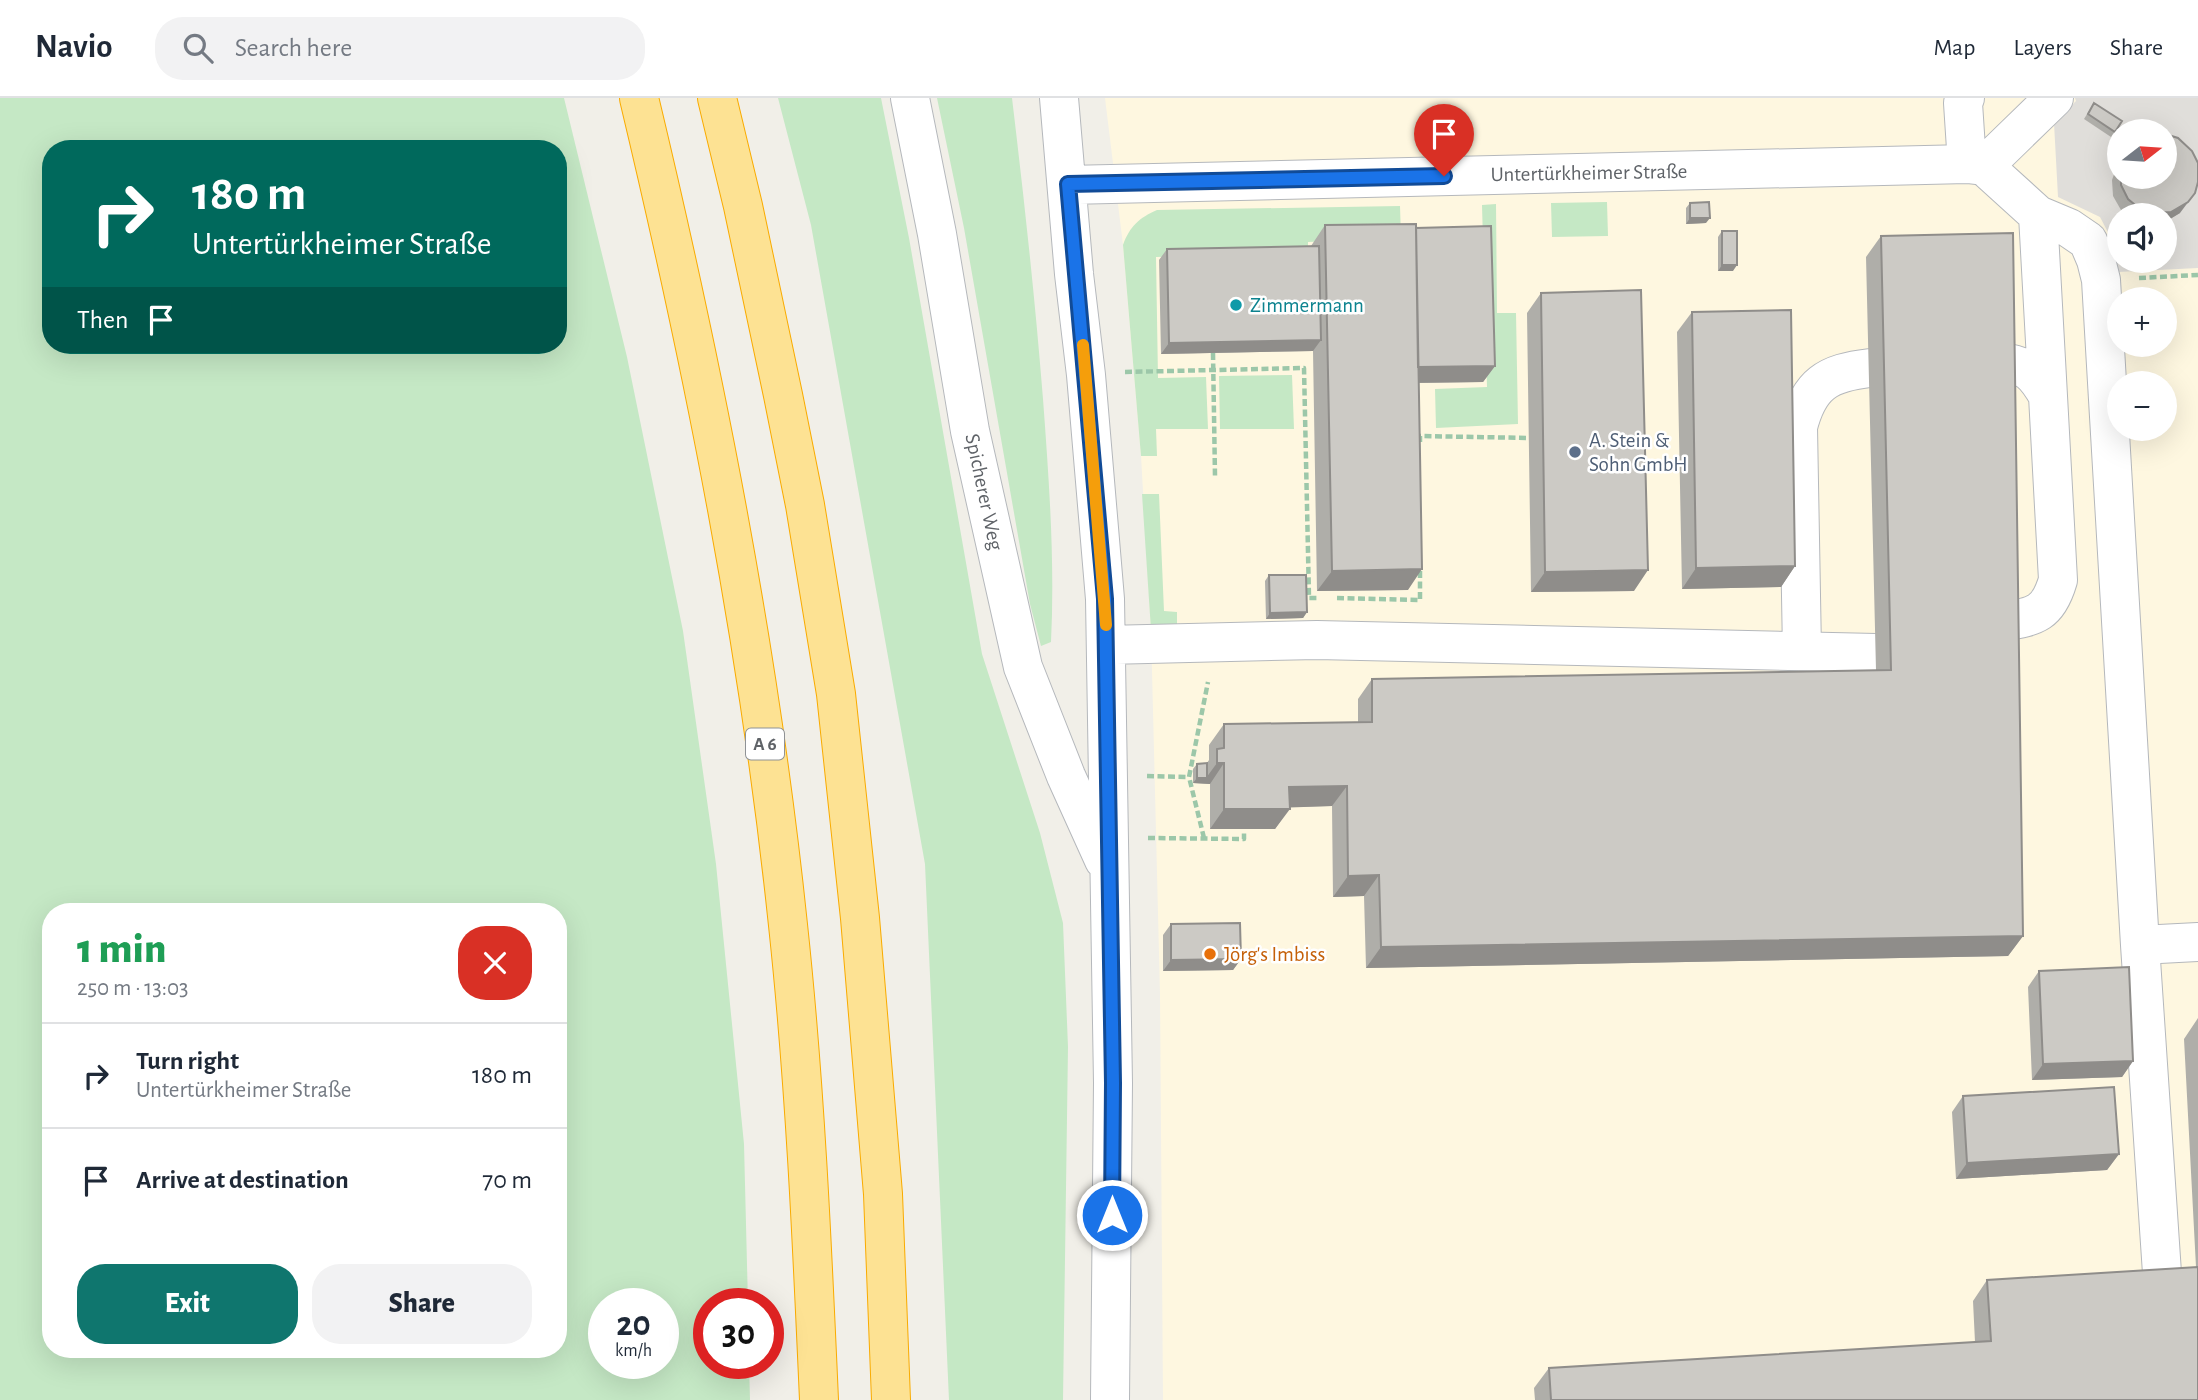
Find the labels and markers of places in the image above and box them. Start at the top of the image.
pin [1414,104,1474,176]
place label: Zimmermann [1250,295,1364,316]
marker: Zimmermann [1228,297,1244,313]
place label: A. Stein & Sohn GmbH [1589,430,1688,475]
marker: A. Stein & Sohn GmbH [1567,444,1583,460]
place label: Jörg's Imbiss [1224,944,1325,965]
marker: Jörg's Imbiss [1202,946,1218,962]

